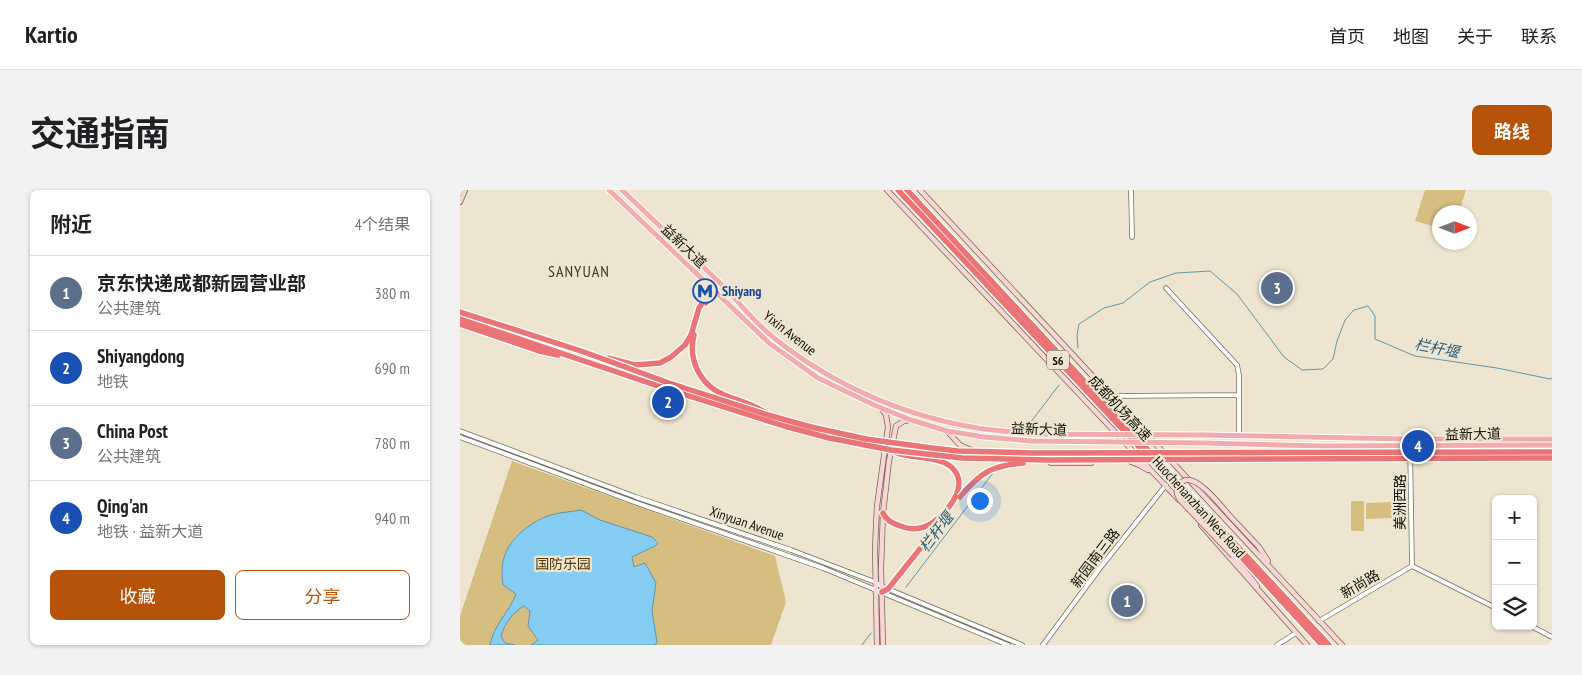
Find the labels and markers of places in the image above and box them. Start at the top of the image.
pin: 3 [1261,269,1293,307]
metro station icon: Shiyang [692,278,718,304]
place label: Shiyang [722,282,761,300]
pin: 2 [652,383,684,421]
pin: 4 [1402,427,1434,465]
pin: 1 [1111,582,1143,620]

